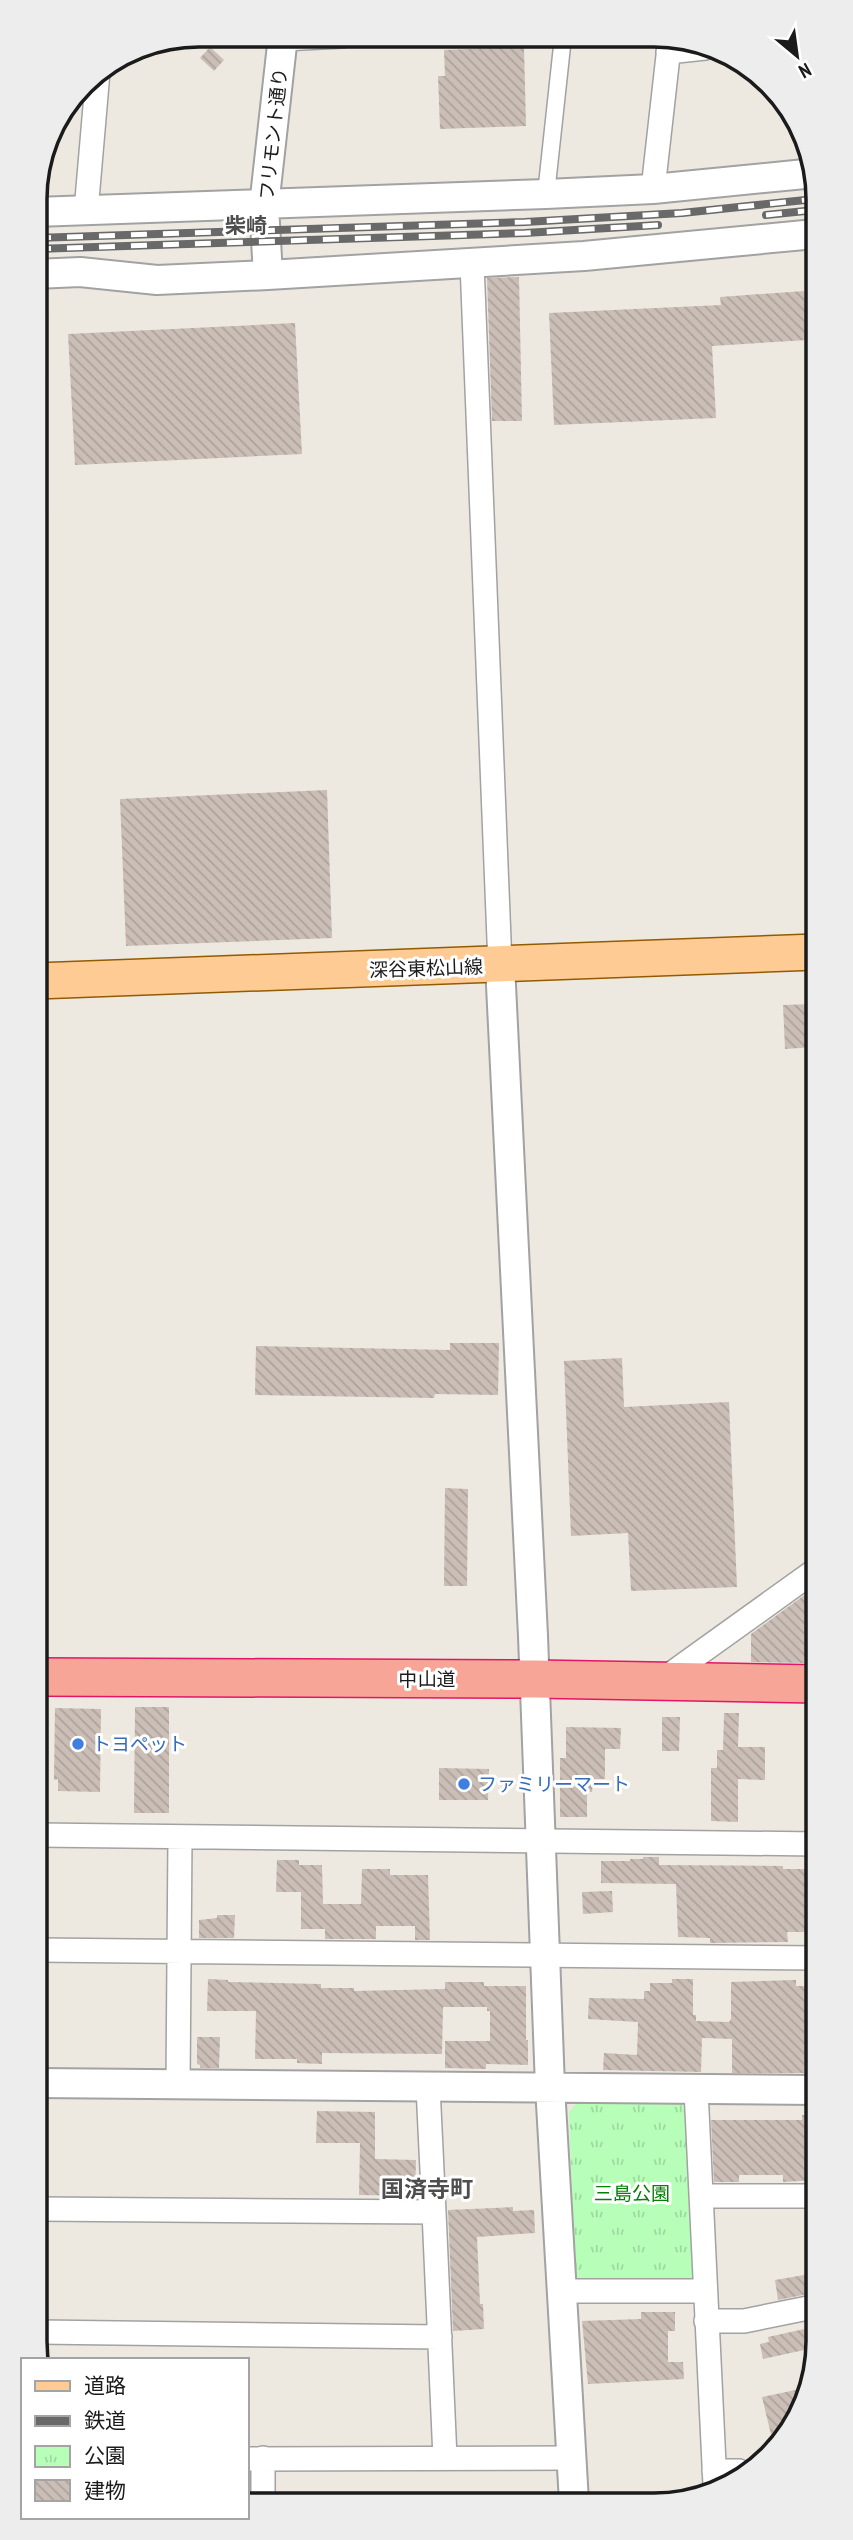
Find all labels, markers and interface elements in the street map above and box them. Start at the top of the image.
north arrow [762,21,832,91]
text: N [795,58,816,84]
street label: フリモント通り [254,67,292,201]
district label: 柴崎 [225,212,267,239]
street label: 深谷東松山線 [369,954,483,982]
street label: 中山道 [398,1667,456,1691]
place label: トヨペット [92,1732,187,1756]
marker: トヨペット [70,1736,86,1752]
place label: ファミリーマート [478,1772,630,1796]
marker: ファミリーマート [456,1776,472,1792]
district label: 国済寺町 [381,2174,473,2203]
park label: 三島公園 [594,2181,670,2205]
legend [21,2358,248,2519]
text: 道路 [84,2372,126,2399]
text: 鉄道 [84,2407,126,2434]
text: 公園 [84,2442,126,2469]
text: 建物 [84,2477,126,2504]

